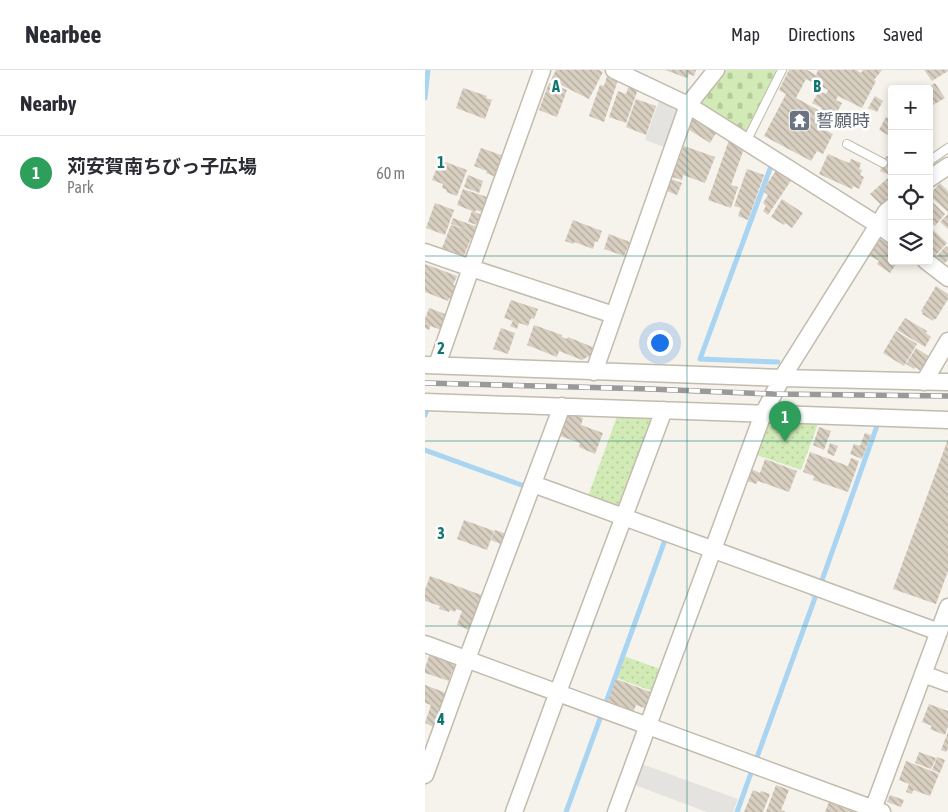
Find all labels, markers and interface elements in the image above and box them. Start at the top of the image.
text: Nearbee [25,21,101,48]
text: Map [731,24,760,45]
text: Directions [788,24,855,45]
text: Saved [883,24,923,45]
text: A [551,77,560,95]
text: B [813,77,821,95]
map controls [888,85,933,265]
button: + [888,85,933,130]
text: Nearby [20,91,76,115]
temple icon: 誓願時 [788,109,812,133]
place label: 誓願時 [816,110,870,131]
button: − [888,130,933,175]
text: 1 [437,153,445,171]
text: 苅安賀南ちびっ子広場 [67,155,257,177]
text: 1 [32,164,40,182]
text: 60 m [376,164,405,182]
button: locate [888,175,933,220]
text: Park [67,178,94,196]
button: layers [888,220,933,265]
your location [647,330,673,356]
text: 2 [437,339,445,357]
pin: 1 [769,401,801,442]
text: 3 [437,524,445,542]
text: 4 [436,710,445,728]

